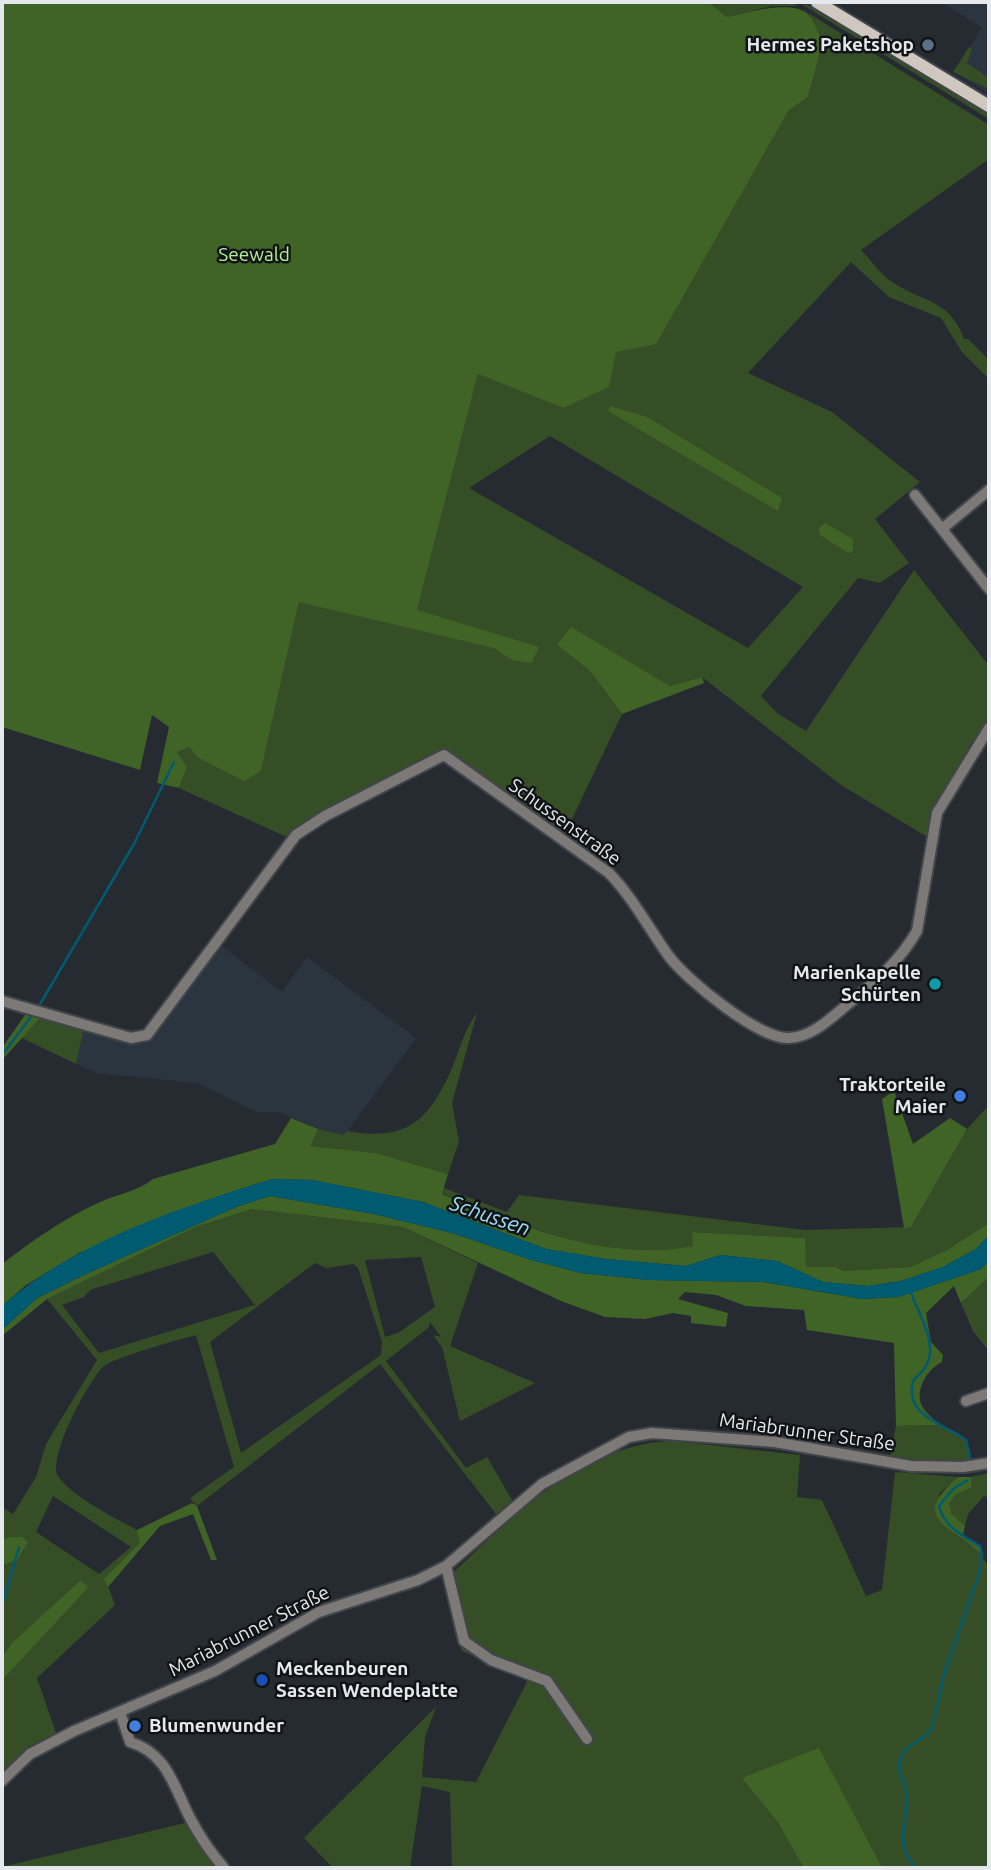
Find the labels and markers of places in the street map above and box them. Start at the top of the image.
place label: Hermes Paketshop [747,34,914,56]
marker: Hermes Paketshop [920,37,936,53]
place label: Marienkapelle Schürten [793,962,921,1006]
marker: Marienkapelle Schürten [927,976,943,992]
place label: Traktorteile Maier [839,1074,946,1118]
marker: Traktorteile Maier [952,1088,968,1104]
place label: Meckenbeuren Sassen Wendeplatte [276,1658,458,1702]
marker: Meckenbeuren Sassen Wendeplatte [254,1672,270,1688]
place label: Blumenwunder [149,1715,284,1737]
marker: Blumenwunder [127,1718,143,1734]

